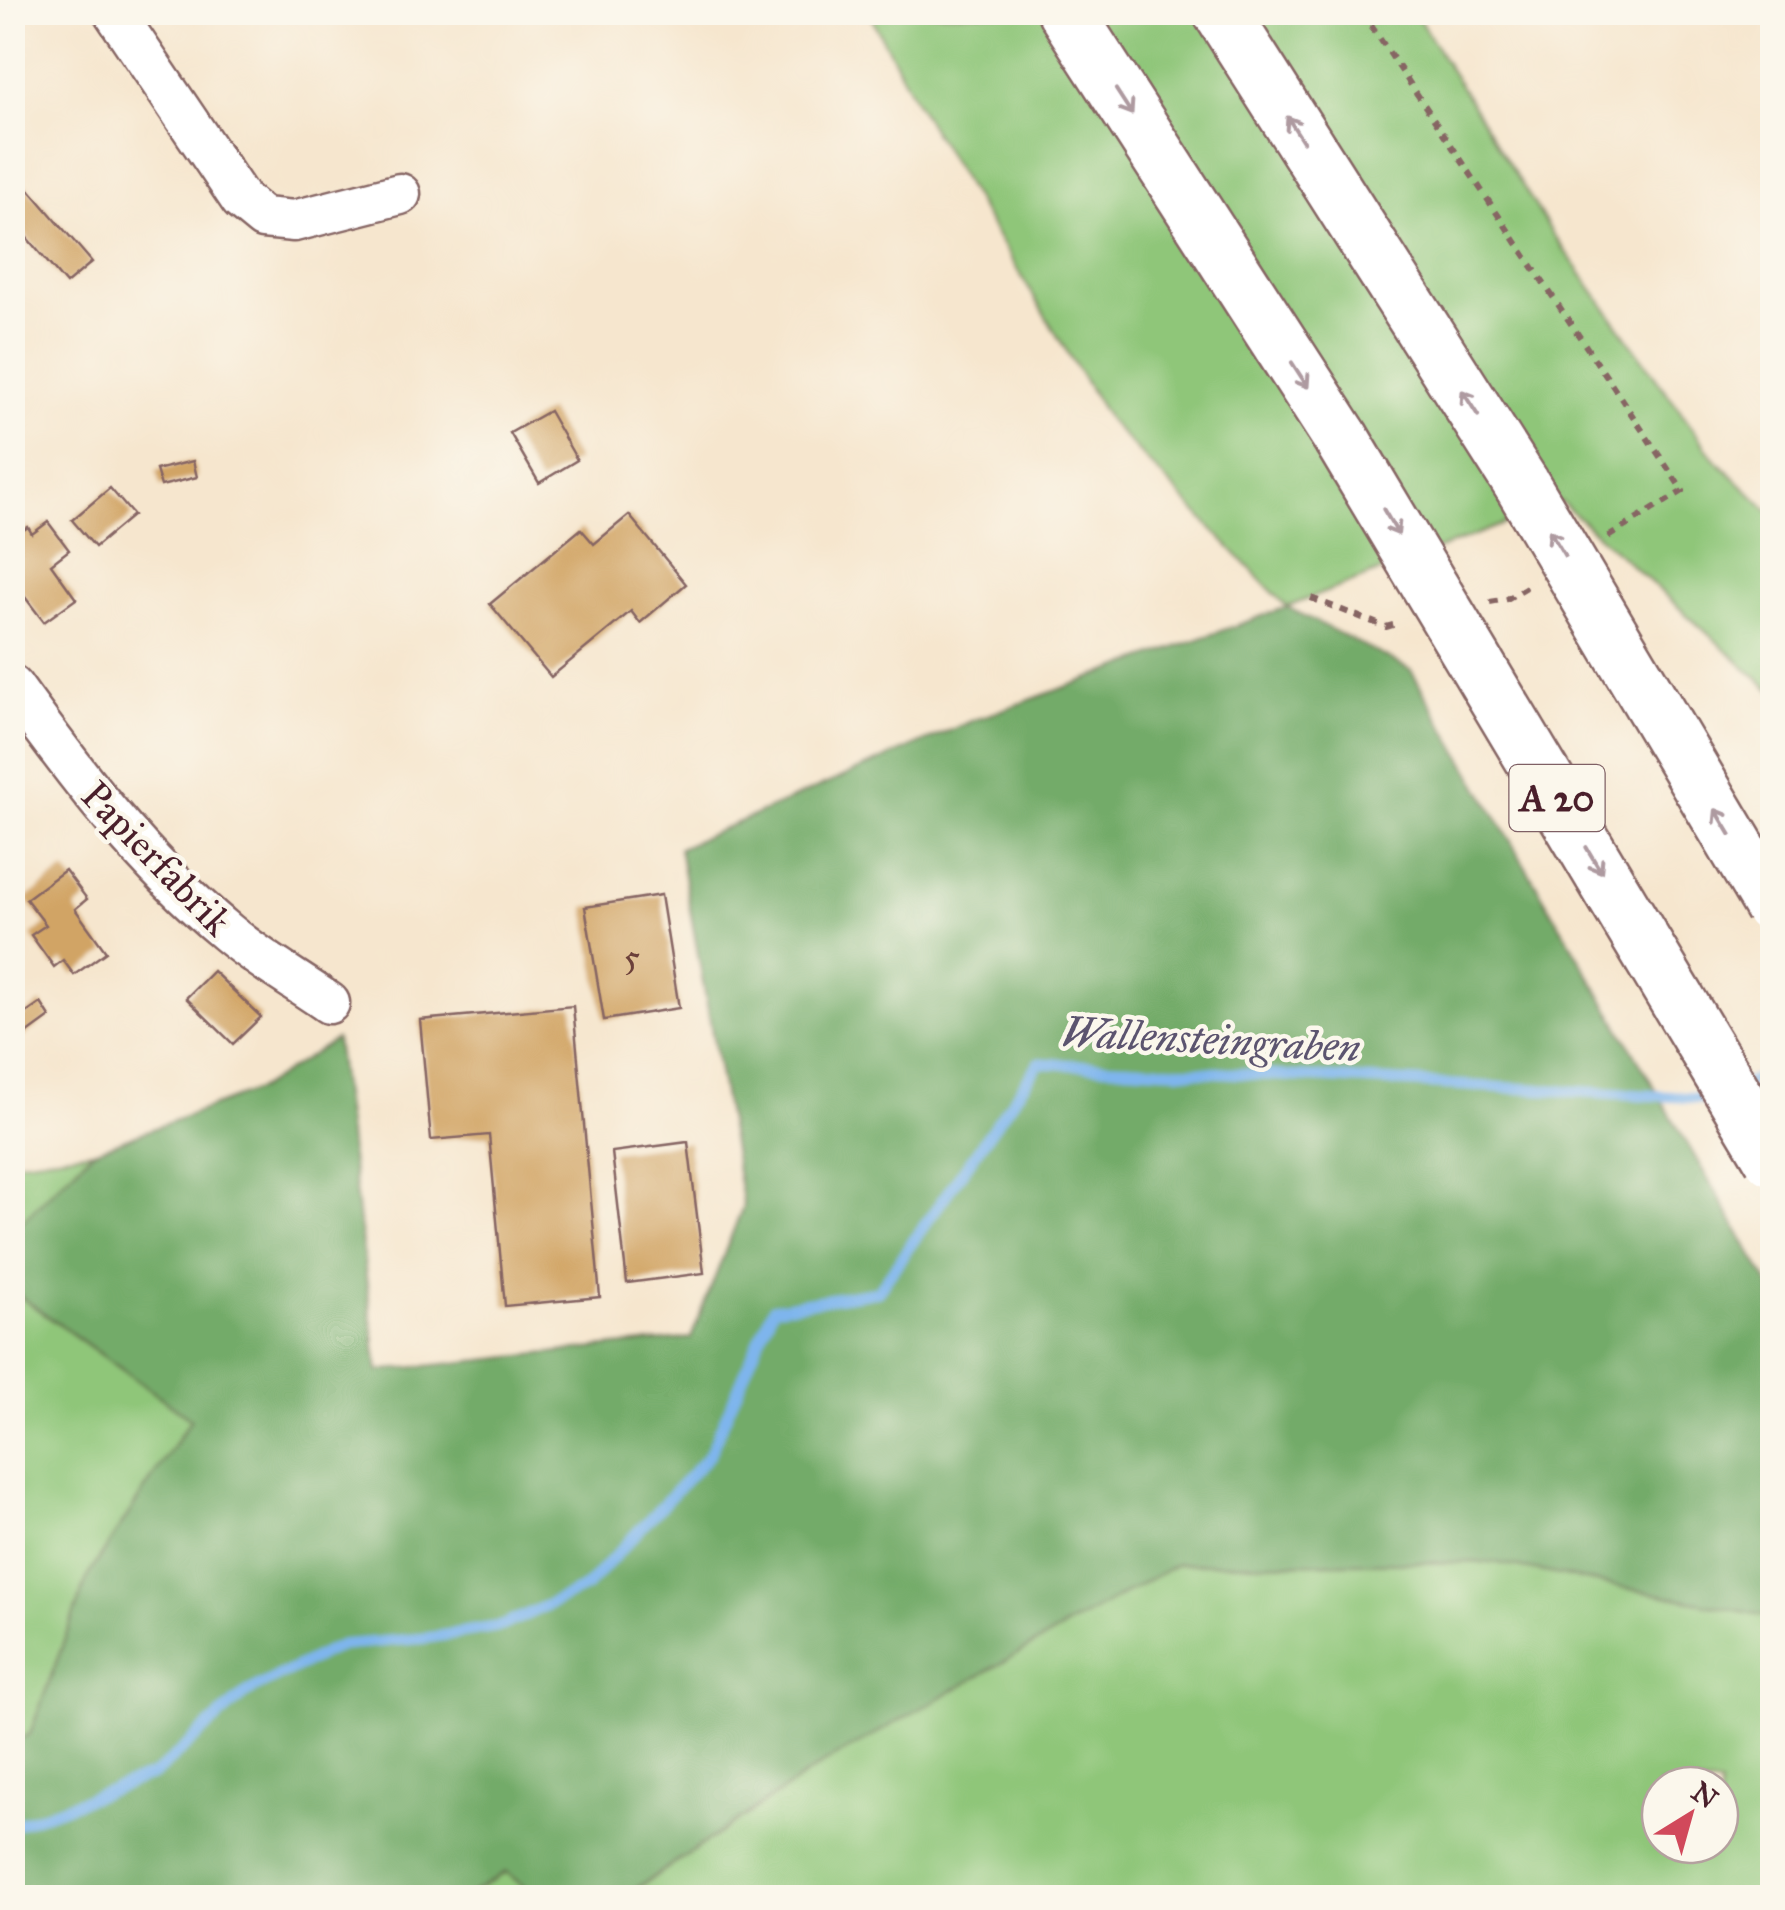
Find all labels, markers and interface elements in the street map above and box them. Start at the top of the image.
one-way arrow [1113,87,1134,115]
one-way arrow [1285,115,1306,144]
one-way arrow [1290,360,1311,388]
one-way arrow [1460,389,1480,417]
one-way arrow [1381,507,1401,536]
one-way arrow [1547,529,1567,558]
road number: A 20 [1510,765,1604,831]
street label: Papierfabrik [71,771,243,946]
one-way arrow [1713,809,1733,837]
one-way arrow [1584,845,1604,874]
house number: 5 [624,936,640,979]
water label: Wallensteingraben [1060,1006,1362,1074]
north arrow [1640,1765,1740,1865]
text: N [1685,1774,1725,1817]

